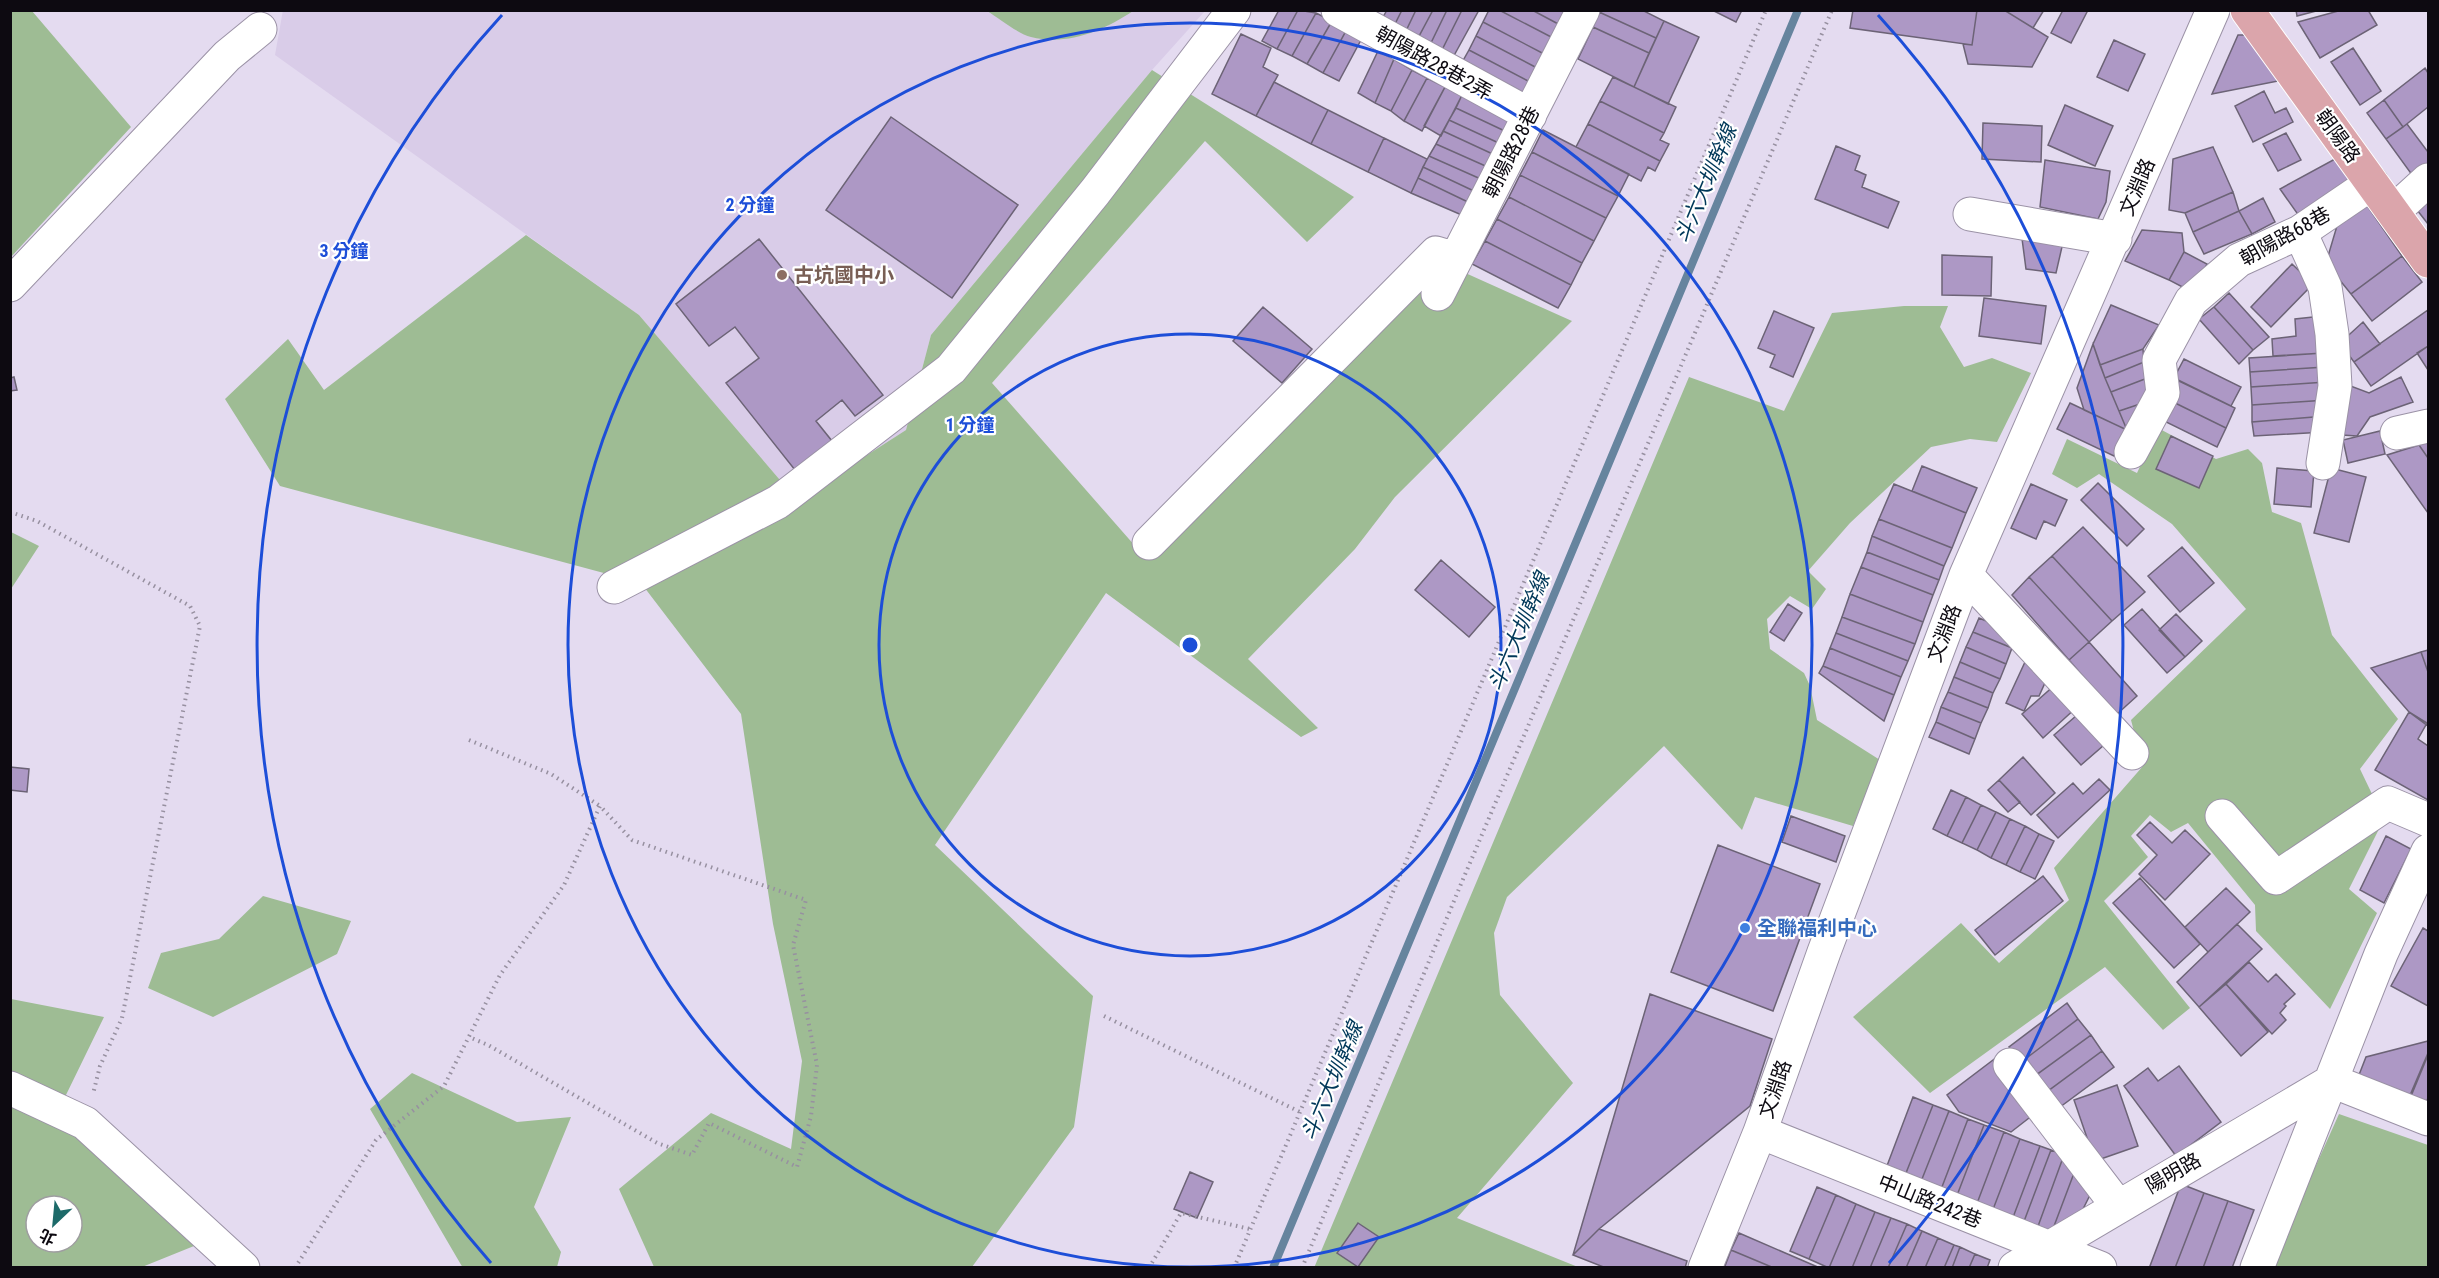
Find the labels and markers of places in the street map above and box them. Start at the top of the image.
place label: 古坑國中小 [794,263,894,287]
marker: 古坑國中小 [775,268,789,282]
centre of rings [1180,635,1200,655]
place label: 全聯福利中心 [1757,916,1877,940]
marker: 全聯福利中心 [1738,921,1752,935]

